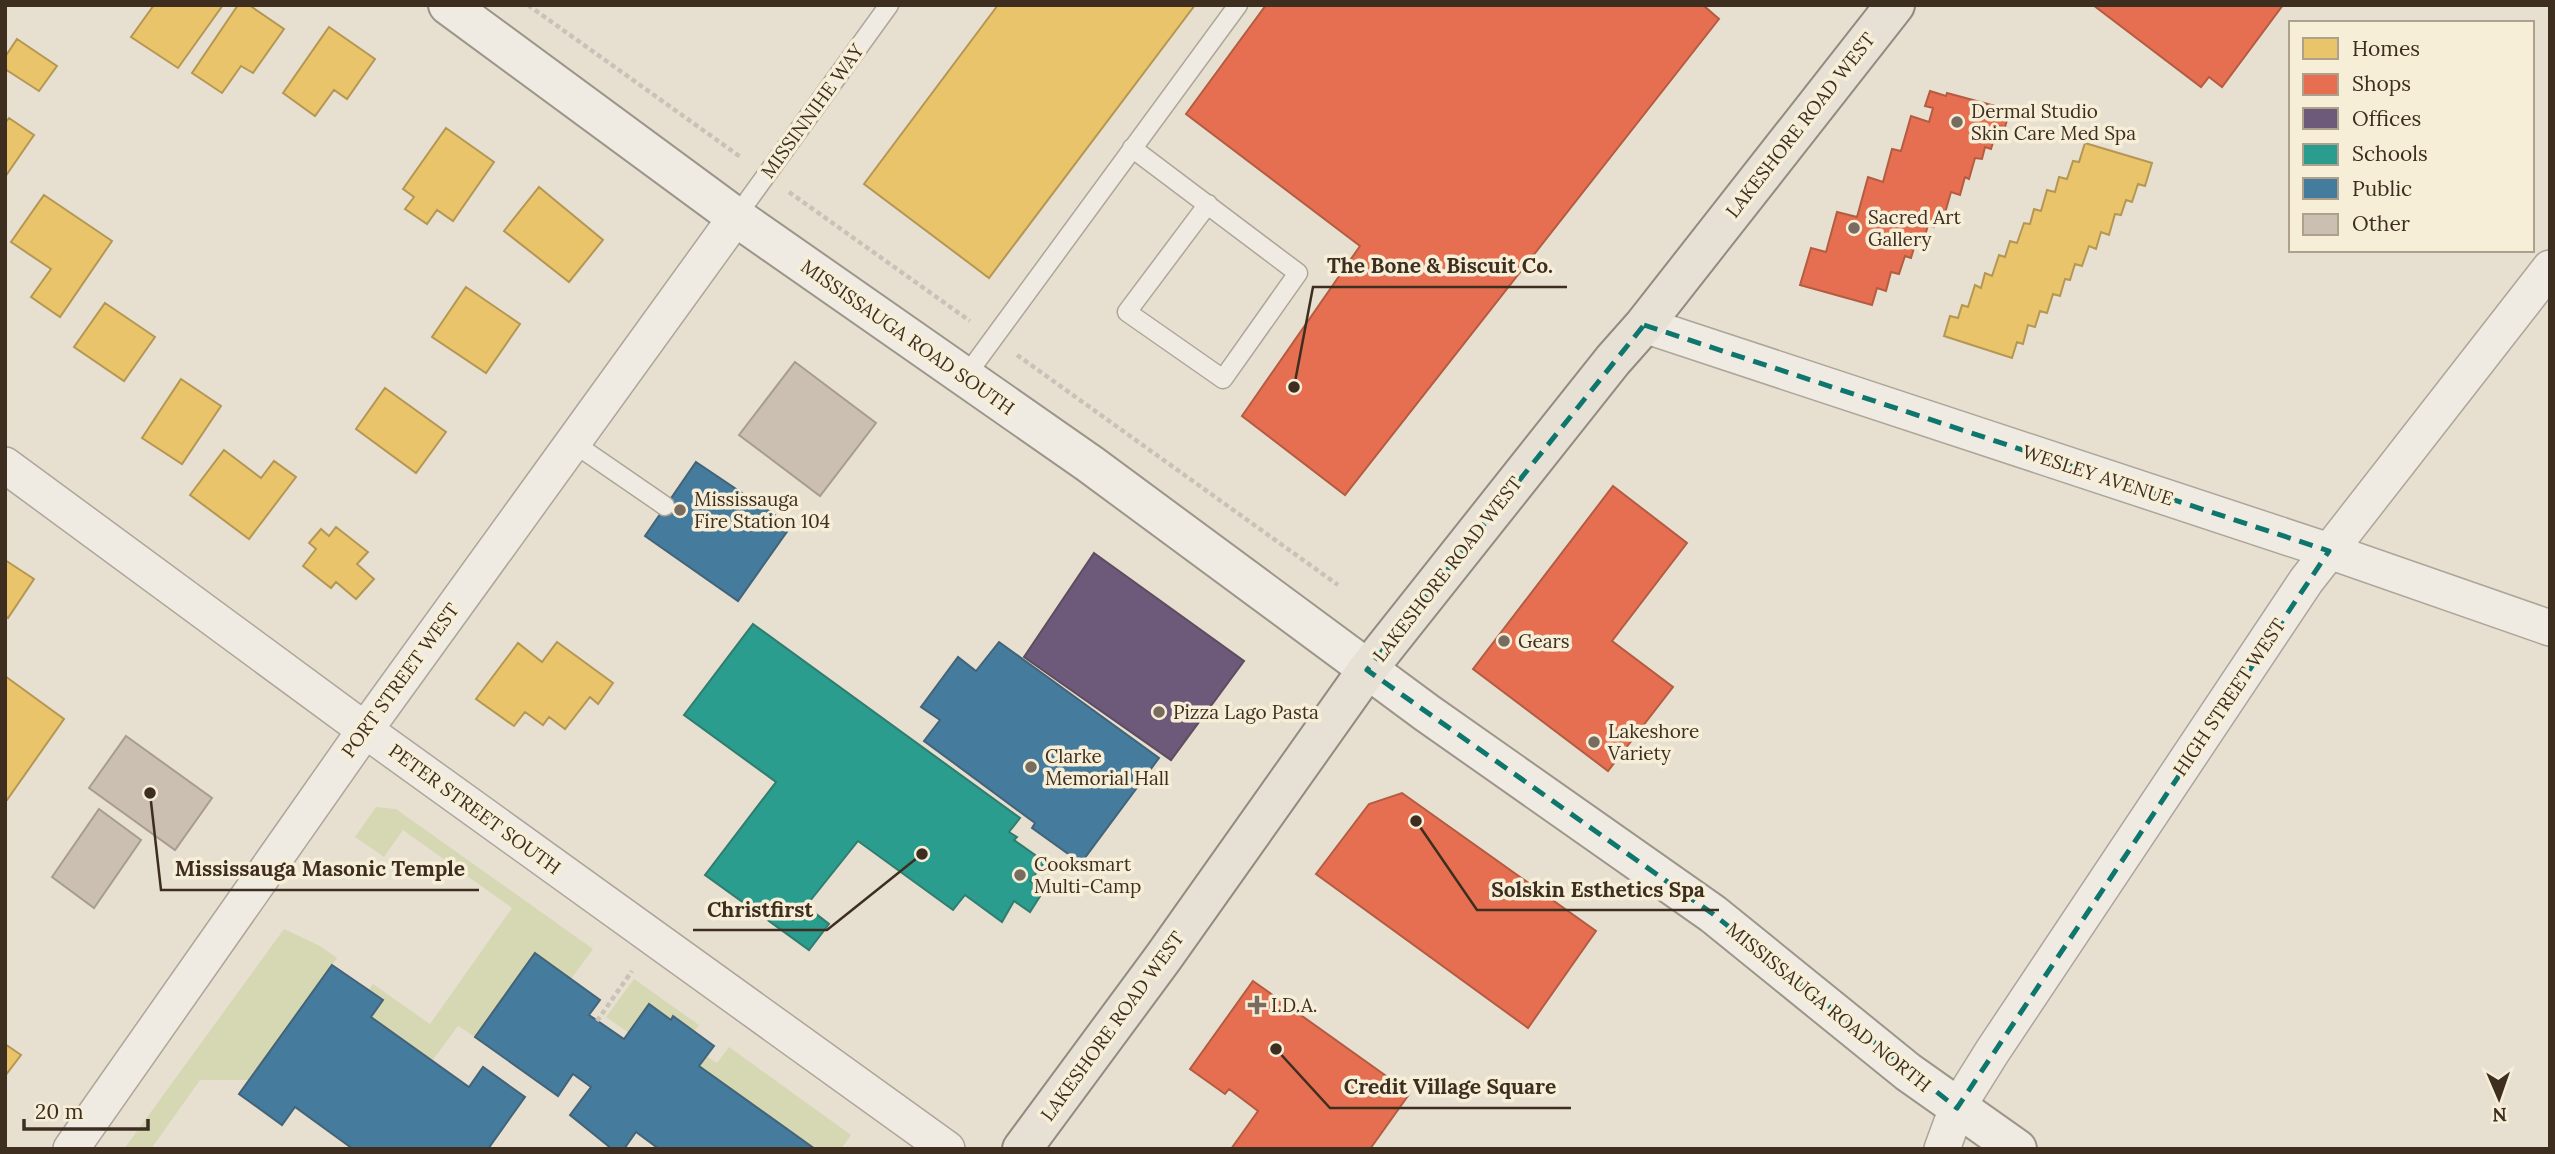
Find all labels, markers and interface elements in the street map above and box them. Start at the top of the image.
legend [2289,21,2534,252]
street label: LAKESHORE ROAD WEST [1720,28,1880,222]
text: Homes [2352,35,2420,62]
street label: MISSINNIHE WAY [755,38,869,183]
text: Shops [2352,70,2411,97]
place label: Dermal Studio Skin Care Med Spa [1971,99,2136,145]
text: Offices [2352,105,2421,132]
marker: Dermal Studio Skin Care Med Spa [1949,114,1965,130]
text: Schools [2352,140,2428,167]
text: Public [2352,175,2412,202]
place label: Sacred Art Gallery [1868,205,1962,251]
text: Other [2352,210,2410,237]
marker: Sacred Art Gallery [1846,220,1862,236]
callout: The Bone & Biscuit Co. [1313,245,1567,287]
text: The Bone & Biscuit Co. [1327,252,1553,279]
street label: MISSISSAUGA ROAD SOUTH [797,254,1019,420]
street label: WESLEY AVENUE [2019,439,2177,511]
street label: LAKESHORE ROAD WEST [1367,472,1527,666]
place label: Mississauga Fire Station 104 [694,487,830,533]
marker: Mississauga Fire Station 104 [672,502,688,518]
street label: PORT STREET WEST [336,598,464,762]
street label: HIGH STREET WEST [2167,614,2291,780]
place label: Gears [1518,629,1570,653]
marker: Gears [1496,633,1512,649]
place label: Pizza Lago Pasta [1173,700,1319,724]
marker: Pizza Lago Pasta [1151,704,1167,720]
place label: Lakeshore Variety [1607,719,1699,765]
marker: Lakeshore Variety [1586,734,1602,750]
street label: PETER STREET SOUTH [384,739,566,879]
place label: Clarke Memorial Hall [1045,744,1169,790]
marker: Clarke Memorial Hall [1023,759,1039,775]
callout: Mississauga Masonic Temple [161,848,479,890]
place label: Cooksmart Multi-Camp [1034,852,1141,898]
text: Mississauga Masonic Temple [175,855,465,882]
marker: Cooksmart Multi-Camp [1012,867,1028,883]
callout: Solskin Esthetics Spa [1477,868,1719,910]
text: Solskin Esthetics Spa [1491,876,1705,903]
callout: Christfirst [693,888,827,930]
text: Christfirst [707,896,813,923]
street label: MISSISSAUGA ROAD NORTH [1722,917,1936,1097]
street label: LAKESHORE ROAD WEST [1035,926,1189,1126]
place label: I.D.A. [1271,993,1318,1017]
marker: I.D.A. [1249,997,1265,1013]
north arrow [2464,1063,2534,1133]
callout: Credit Village Square [1330,1066,1571,1108]
text: Credit Village Square [1344,1073,1556,1100]
scale bar [24,1088,149,1132]
text: 20 m [35,1098,84,1125]
text: N [2492,1103,2507,1127]

